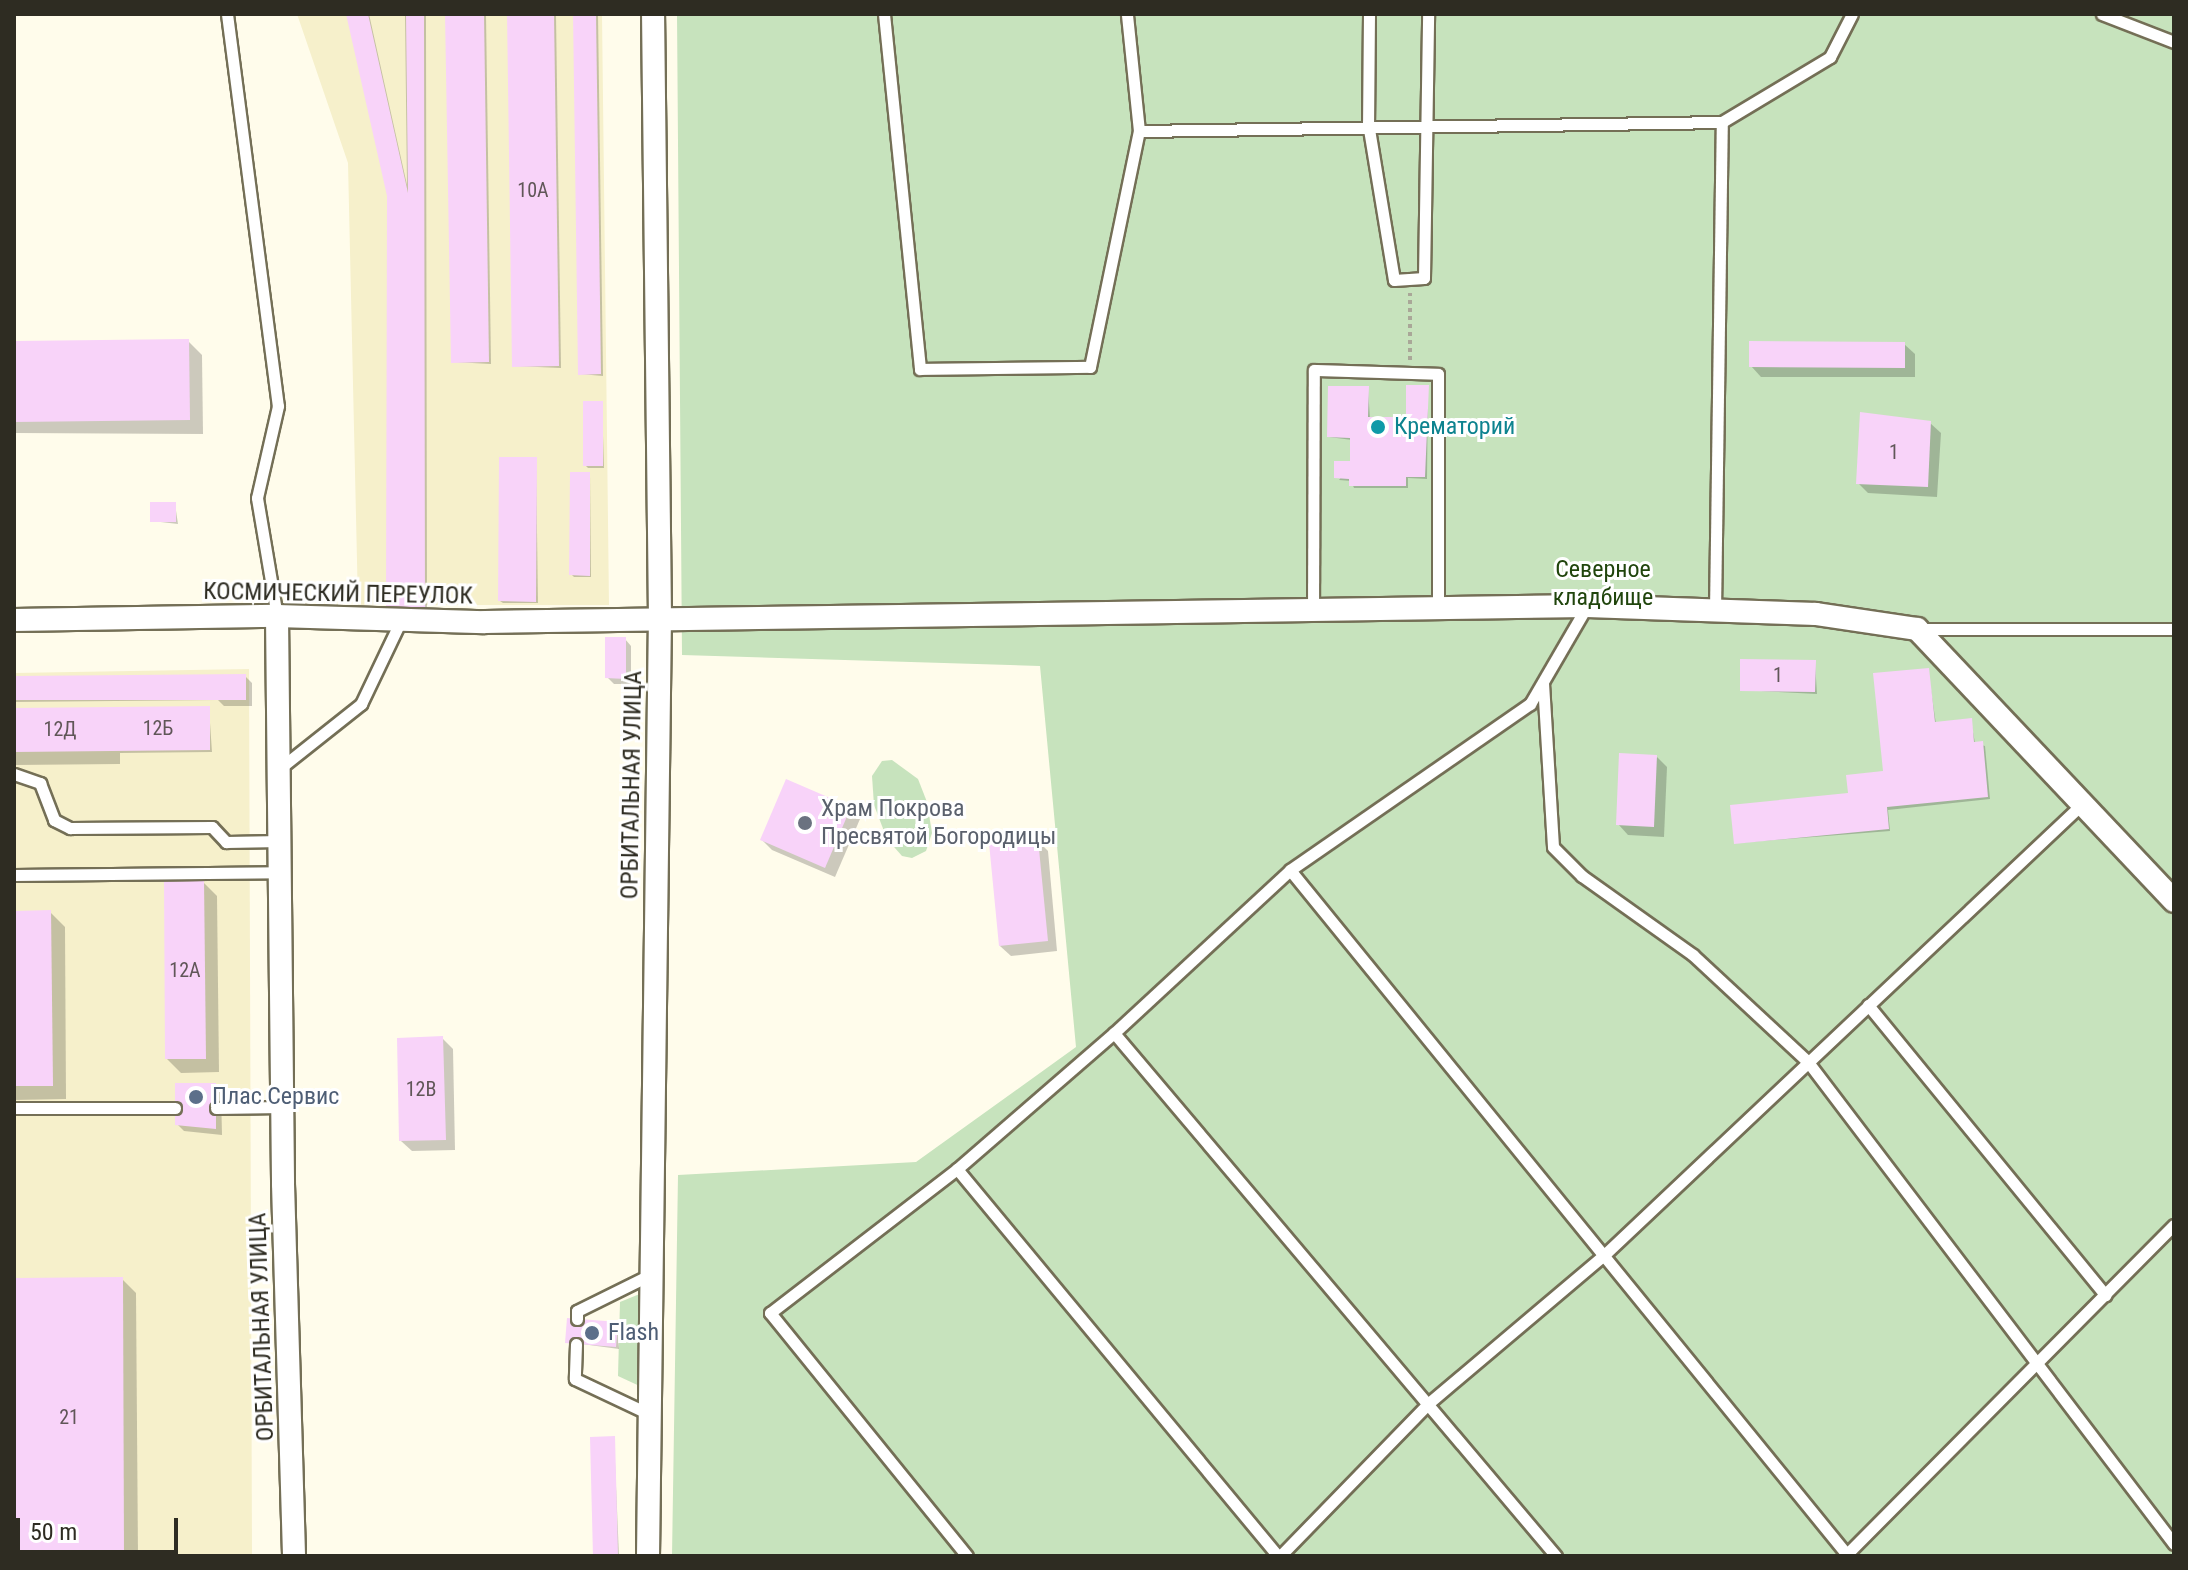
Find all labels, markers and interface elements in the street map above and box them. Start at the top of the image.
house number: 10А [517,178,549,202]
place label: Крематорий [1394,413,1515,441]
marker: Крематорий [1369,418,1387,436]
house number: 1 [1889,440,1899,464]
park label: Северное кладбище [1553,556,1653,612]
street label: КОСМИЧЕСКИЙ ПЕРЕУЛОК [203,577,473,611]
house number: 1 [1773,663,1783,687]
street label: ОРБИТАЛЬНАЯ УЛИЦА [616,670,648,900]
house number: 12Б [143,716,173,740]
house number: 12Д [44,717,76,741]
place label: Храм Покрова Пресвятой Богородицы [821,795,1056,851]
marker: Храм Покрова Пресвятой Богородицы [796,814,814,832]
house number: 12А [169,958,201,982]
house number: 12В [406,1077,436,1101]
place label: Плас Сервис [212,1083,339,1111]
marker: Плас Сервис [187,1088,205,1106]
street label: ОРБИТАЛЬНАЯ УЛИЦА [244,1212,280,1442]
place label: Flash [608,1319,659,1347]
marker: Flash [583,1324,601,1342]
house number: 21 [59,1405,79,1429]
scale bar [20,1502,182,1552]
text: 50 m [30,1518,77,1546]

